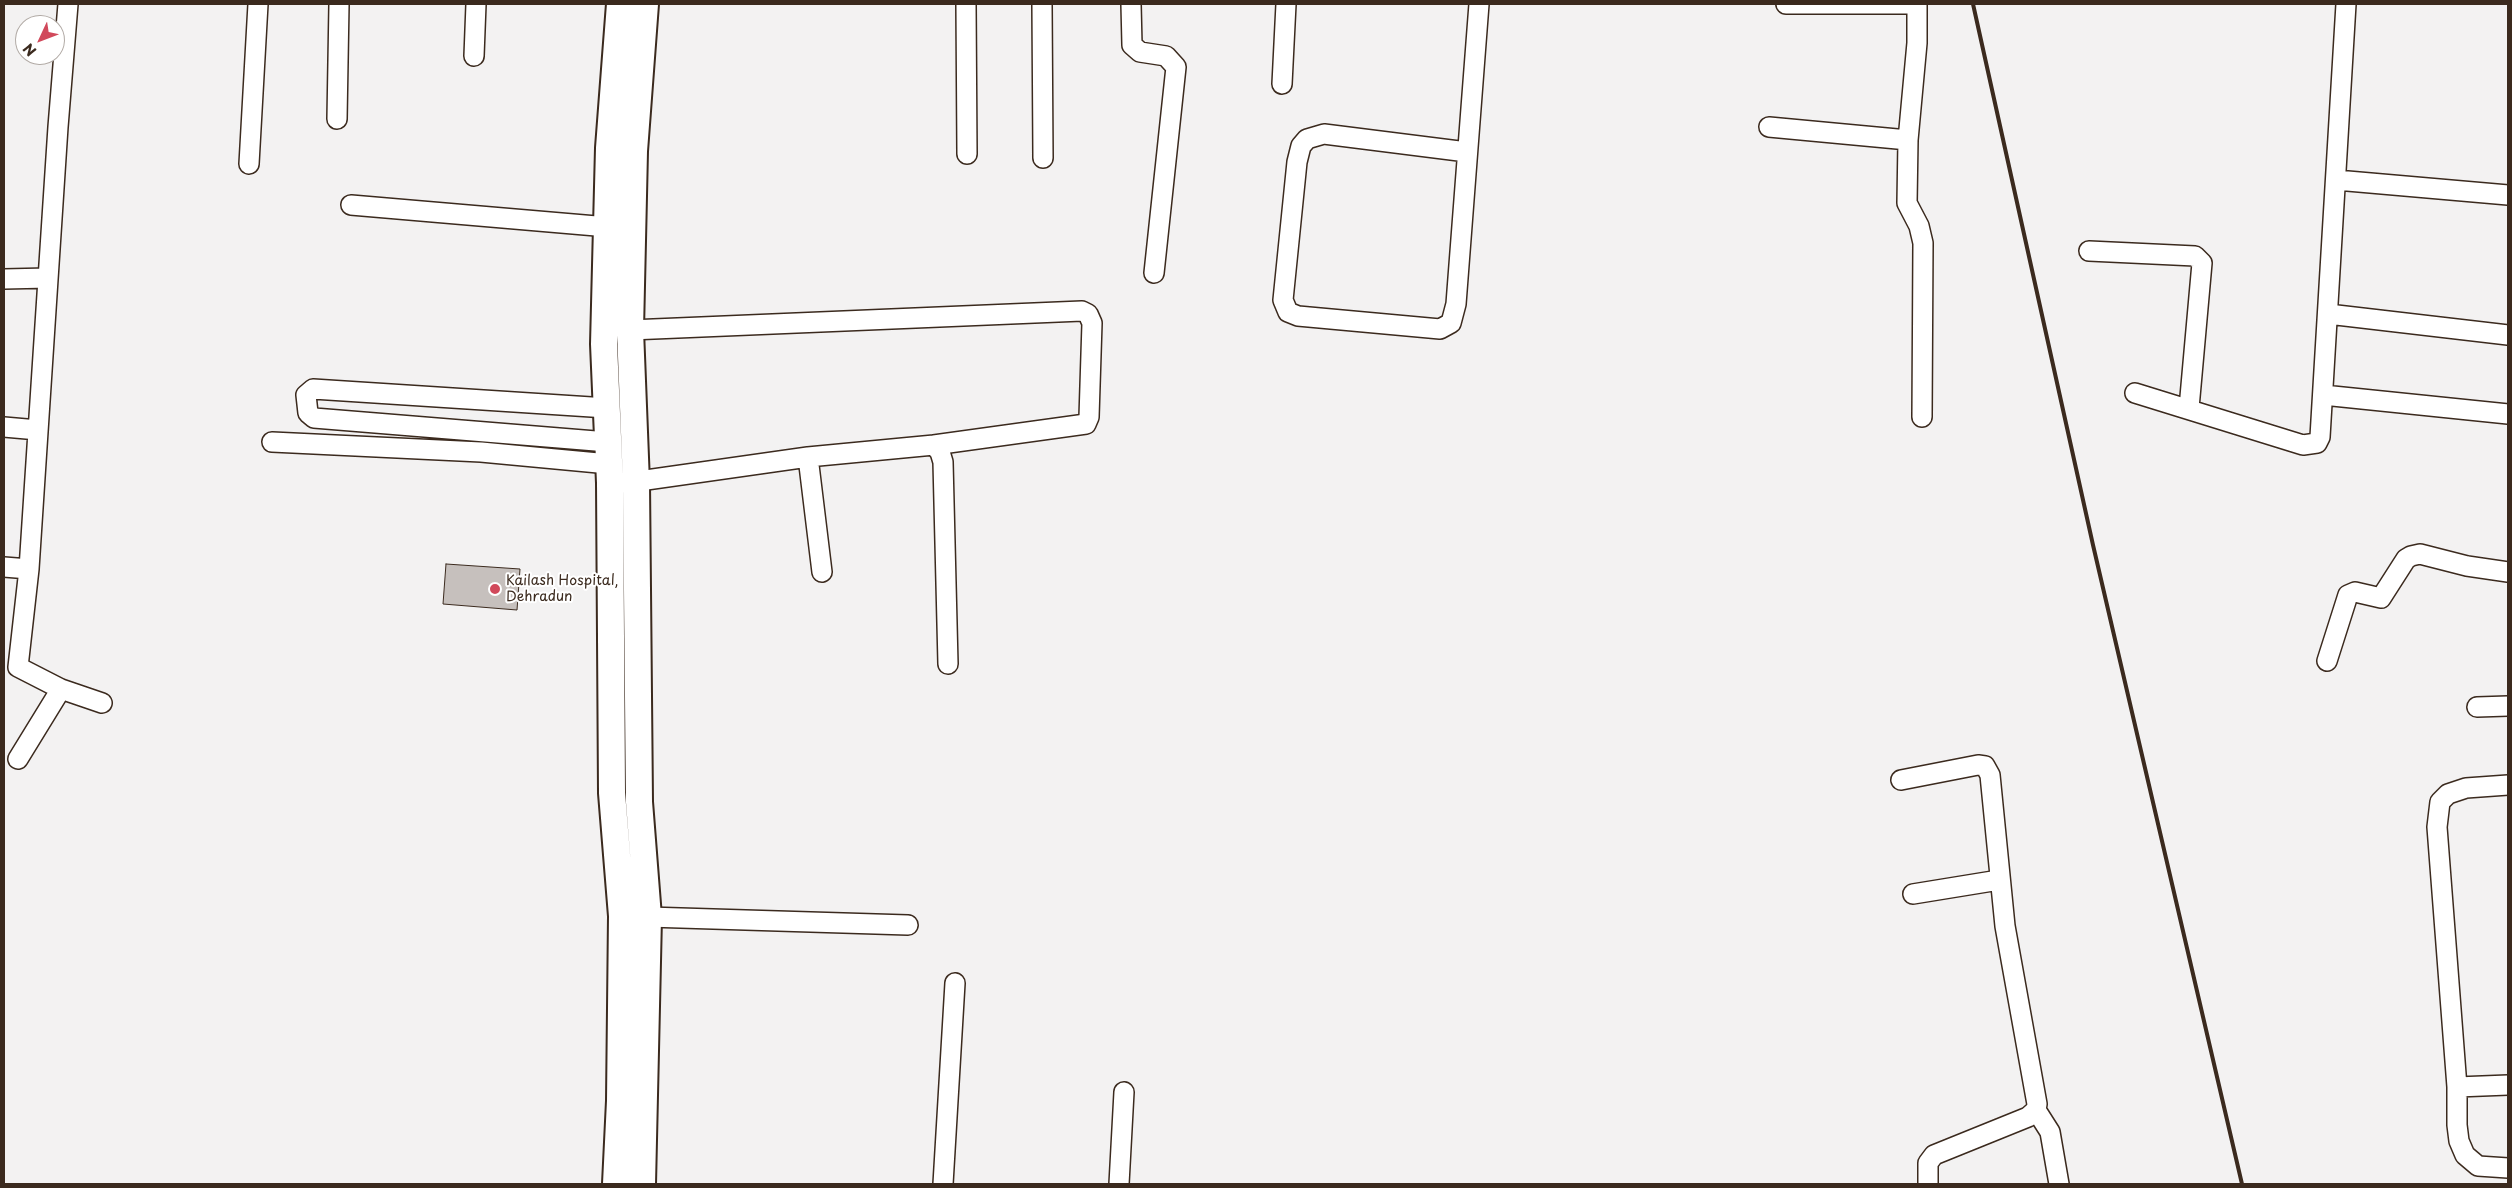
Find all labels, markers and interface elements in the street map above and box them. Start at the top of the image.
north arrow [15,15,65,65]
text: N [18,39,41,61]
place label: Kailash Hospital, Dehradun [506,573,619,606]
marker: Kailash Hospital, Dehradun [488,582,502,596]

